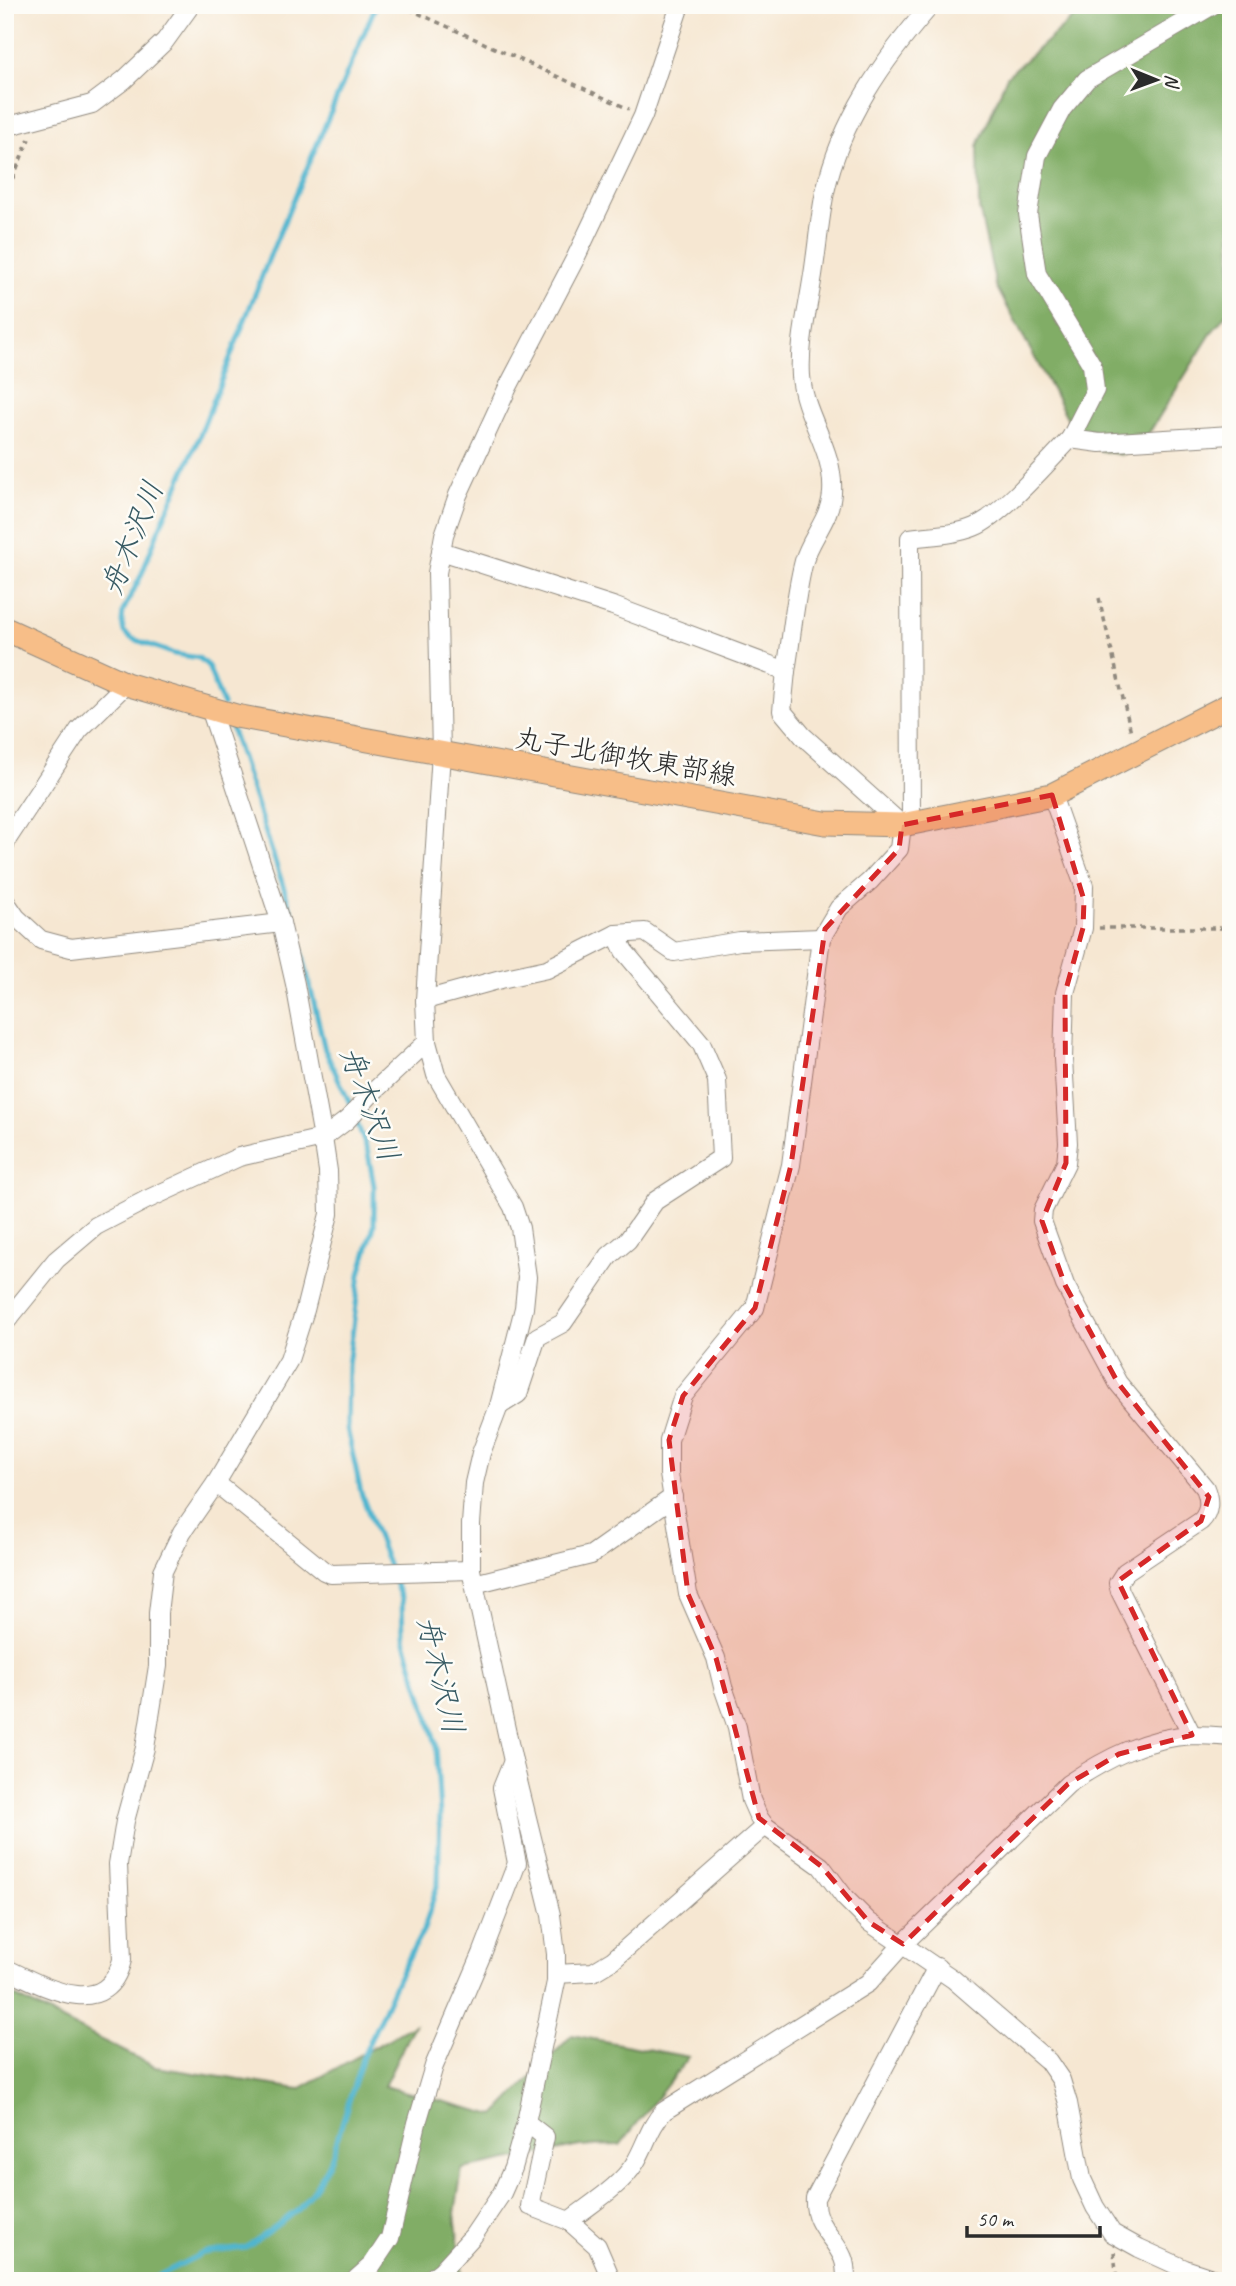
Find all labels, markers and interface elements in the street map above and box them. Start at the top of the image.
north arrow [1120,46,1190,116]
text: N [1160,74,1184,90]
water label: 舟木沢川 [92,475,172,601]
street label: 丸子北御牧東部線 [513,720,739,793]
water label: 舟木沢川 [332,1041,408,1167]
water label: 舟木沢川 [409,1612,473,1738]
scale bar [967,2195,1100,2239]
text: 50 m [977,2206,1015,2232]

